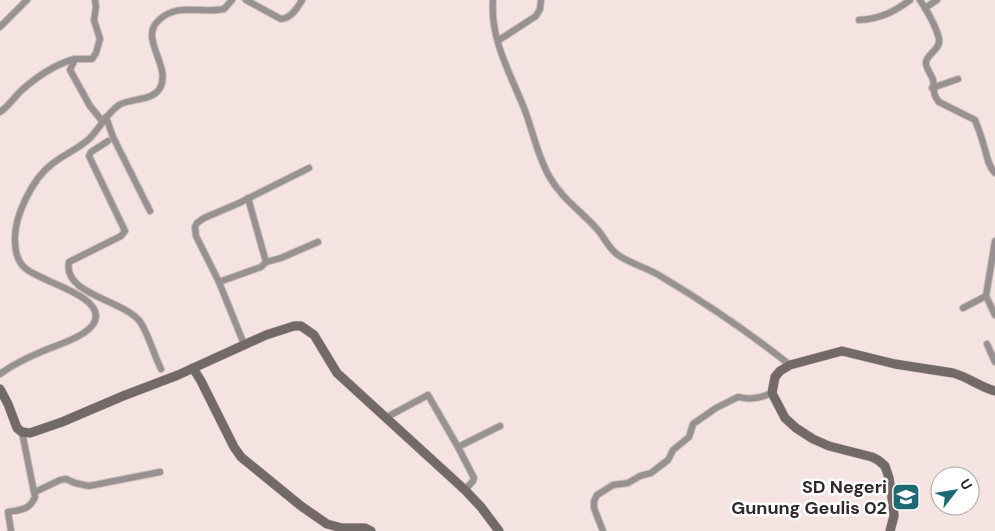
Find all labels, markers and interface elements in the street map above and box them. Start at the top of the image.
north arrow [930,466,980,516]
place label: SD Negeri Gunung Geulis 02 [731,475,887,520]
text: U [956,476,976,493]
school or university icon: SD Negeri Gunung Geulis 02 [891,482,921,512]

